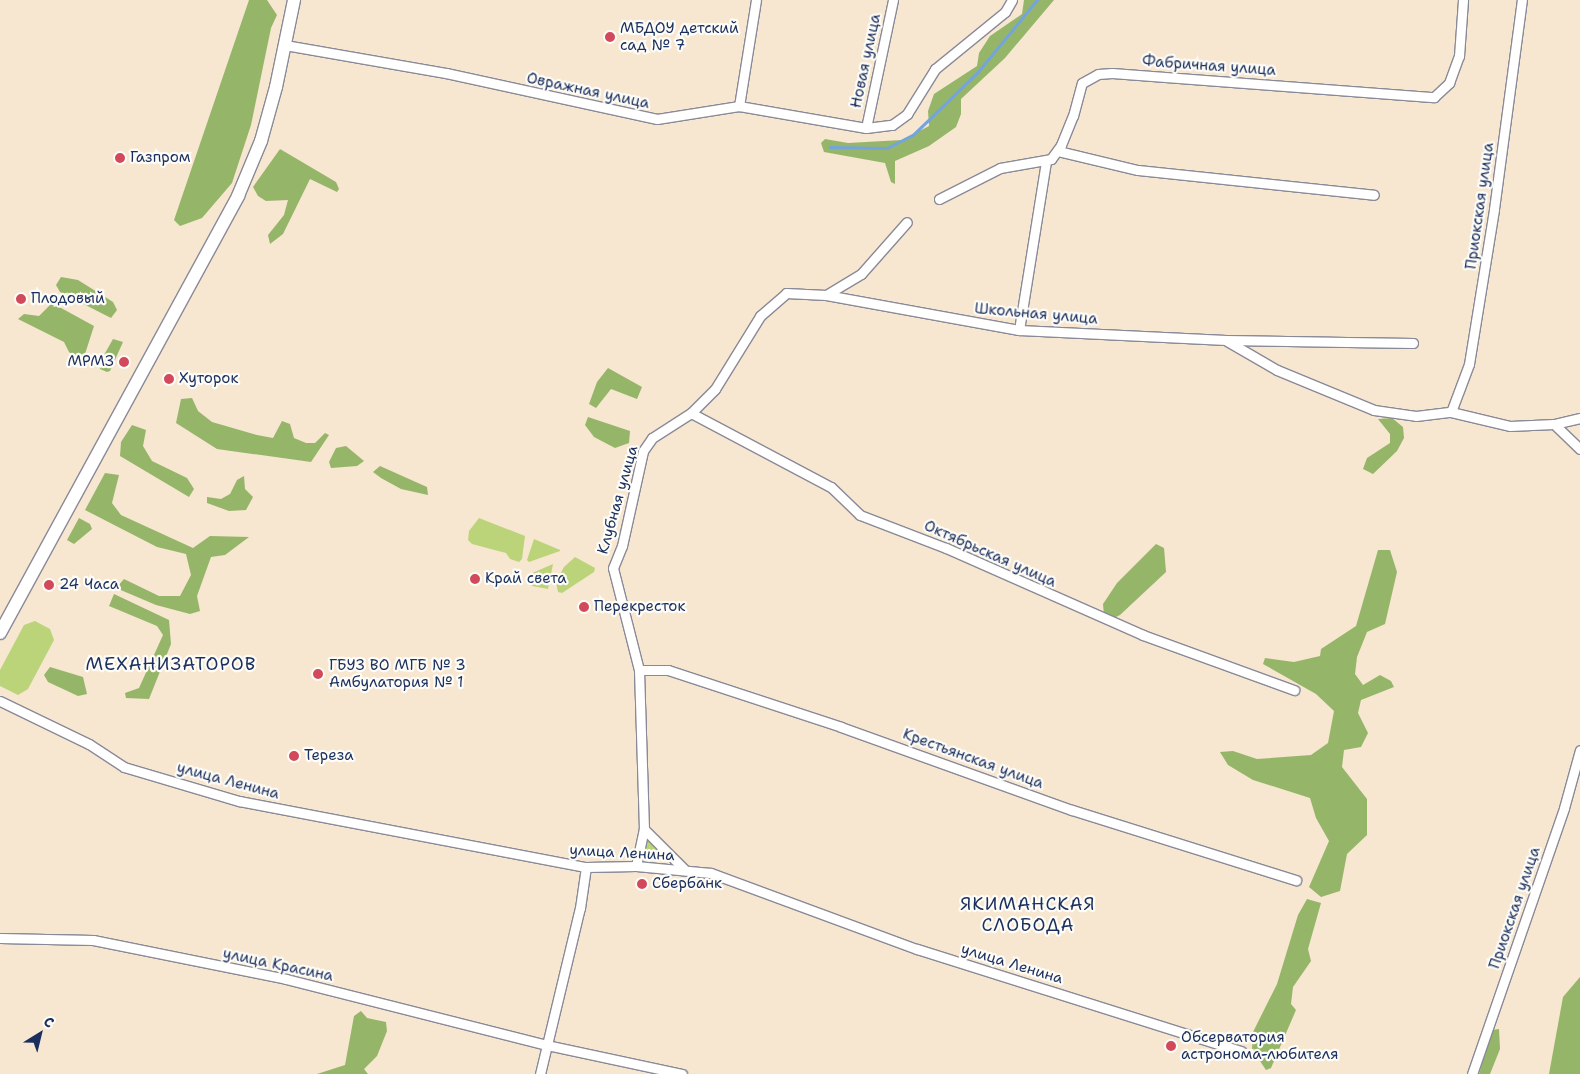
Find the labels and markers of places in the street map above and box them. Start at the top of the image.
place label: МБДОУ детский сад № 7 [620,19,739,54]
marker: МБДОУ детский сад № 7 [604,31,616,43]
place label: Газпром [130,149,190,167]
marker: Газпром [114,152,126,164]
place label: Плодовый [31,290,105,308]
marker: Плодовый [15,293,27,305]
place label: МРМЗ [67,353,114,371]
marker: МРМЗ [118,356,130,368]
place label: Хуторок [179,370,238,388]
marker: Хуторок [163,373,175,385]
place label: Край света [485,570,567,588]
marker: Край света [469,573,481,585]
place label: 24 Часа [59,576,119,594]
marker: 24 Часа [43,579,55,591]
place label: Перекресток [594,598,685,616]
marker: Перекресток [578,601,590,613]
place label: ГБУЗ ВО МГБ № 3 Амбулатория № 1 [329,656,466,691]
marker: ГБУЗ ВО МГБ № 3 Амбулатория № 1 [311,667,325,681]
place label: Тереза [304,747,353,765]
marker: Тереза [288,750,300,762]
place label: Сбербанк [652,875,722,893]
marker: Сбербанк [636,878,648,890]
place label: Обсерватория астронома-любителя [1181,1028,1338,1063]
marker: Обсерватория астронома-любителя [1165,1040,1177,1052]

